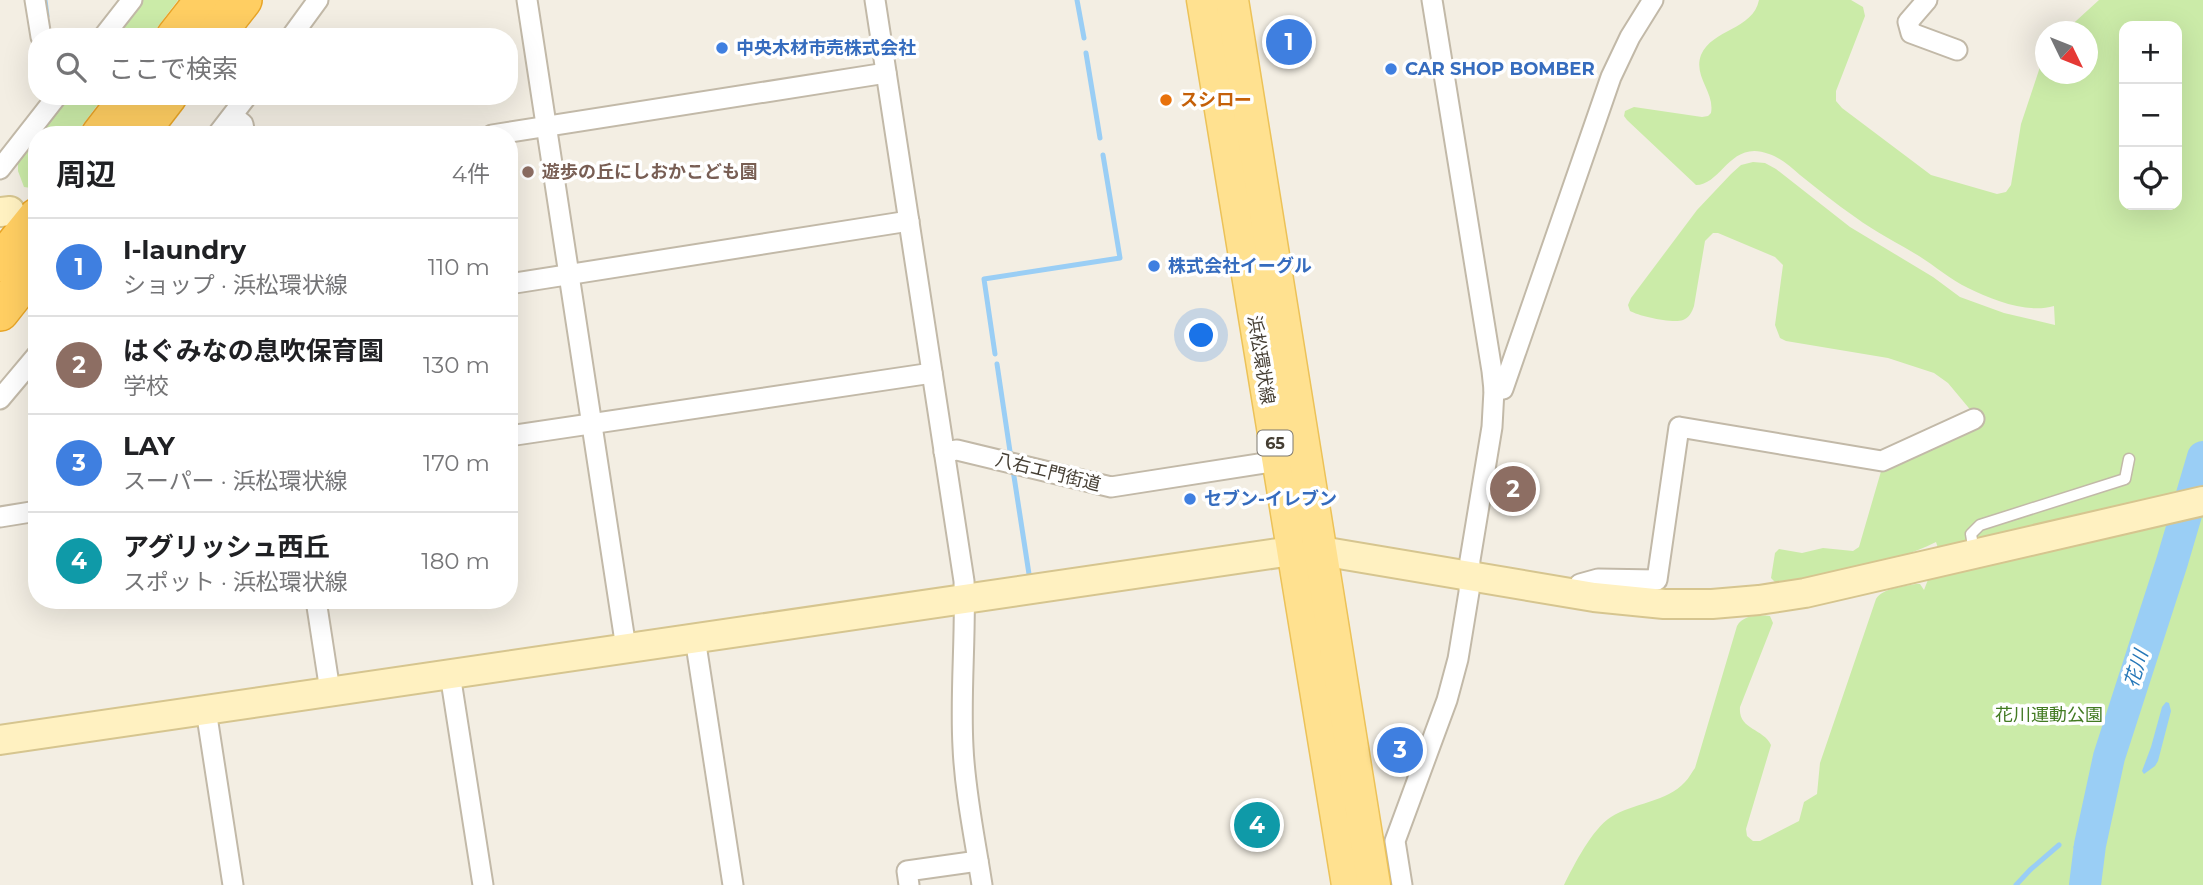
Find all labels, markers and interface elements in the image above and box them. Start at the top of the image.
pin: 1 [1266,16,1312,68]
north arrow [2035,21,2098,84]
map controls [2119,21,2182,210]
button: + [2119,21,2182,84]
search box [28,28,518,105]
place label: 中央木材市売株式会社 [736,37,916,59]
marker: 中央木材市売株式会社 [714,40,730,56]
icon: search [52,48,90,86]
text: ここで検索 [108,53,238,85]
place label: CAR SHOP BOMBER [1405,58,1595,80]
marker: CAR SHOP BOMBER [1383,61,1399,77]
button: − [2119,84,2182,147]
place label: スシロー [1180,89,1252,111]
marker: スシロー [1158,92,1174,108]
button: locate [2119,147,2182,210]
text: 周辺 [56,156,116,193]
text: 4件 [452,160,490,188]
place label: 遊歩の丘にしおかこども園 [542,161,758,183]
marker: 遊歩の丘にしおかこども園 [520,164,536,180]
text: I-laundry [123,234,246,266]
text: 1 [74,253,84,281]
text: 110 m [428,253,490,281]
place label: 株式会社イーグル [1168,255,1312,277]
marker: 株式会社イーグル [1146,258,1162,274]
text: ショップ · 浜松環状線 [123,271,348,299]
street label: 浜松環状線 [1243,314,1279,406]
your location [1184,318,1218,352]
text: はぐみなの息吹保育園 [123,335,384,367]
text: 2 [72,351,86,379]
text: 130 m [423,351,490,379]
text: 学校 [123,372,169,400]
text: LAY [123,430,175,462]
road number: 65 [1258,430,1292,456]
street label: 八右エ門街道 [993,448,1103,496]
text: 3 [72,449,86,477]
text: 170 m [423,449,490,477]
pin: 2 [1490,463,1536,515]
text: スーパー · 浜松環状線 [123,467,348,495]
place label: セブン-イレブン [1204,488,1337,510]
marker: セブン-イレブン [1182,491,1198,507]
text: アグリッシュ西丘 [123,531,330,563]
text: 4 [71,547,87,575]
text: 180 m [421,547,490,575]
text: スポット · 浜松環状線 [123,568,348,596]
water label: 花川 [2119,646,2153,691]
park label: 花川運動公園 [1995,704,2103,726]
pin: 3 [1377,724,1423,776]
pin: 4 [1234,799,1280,851]

